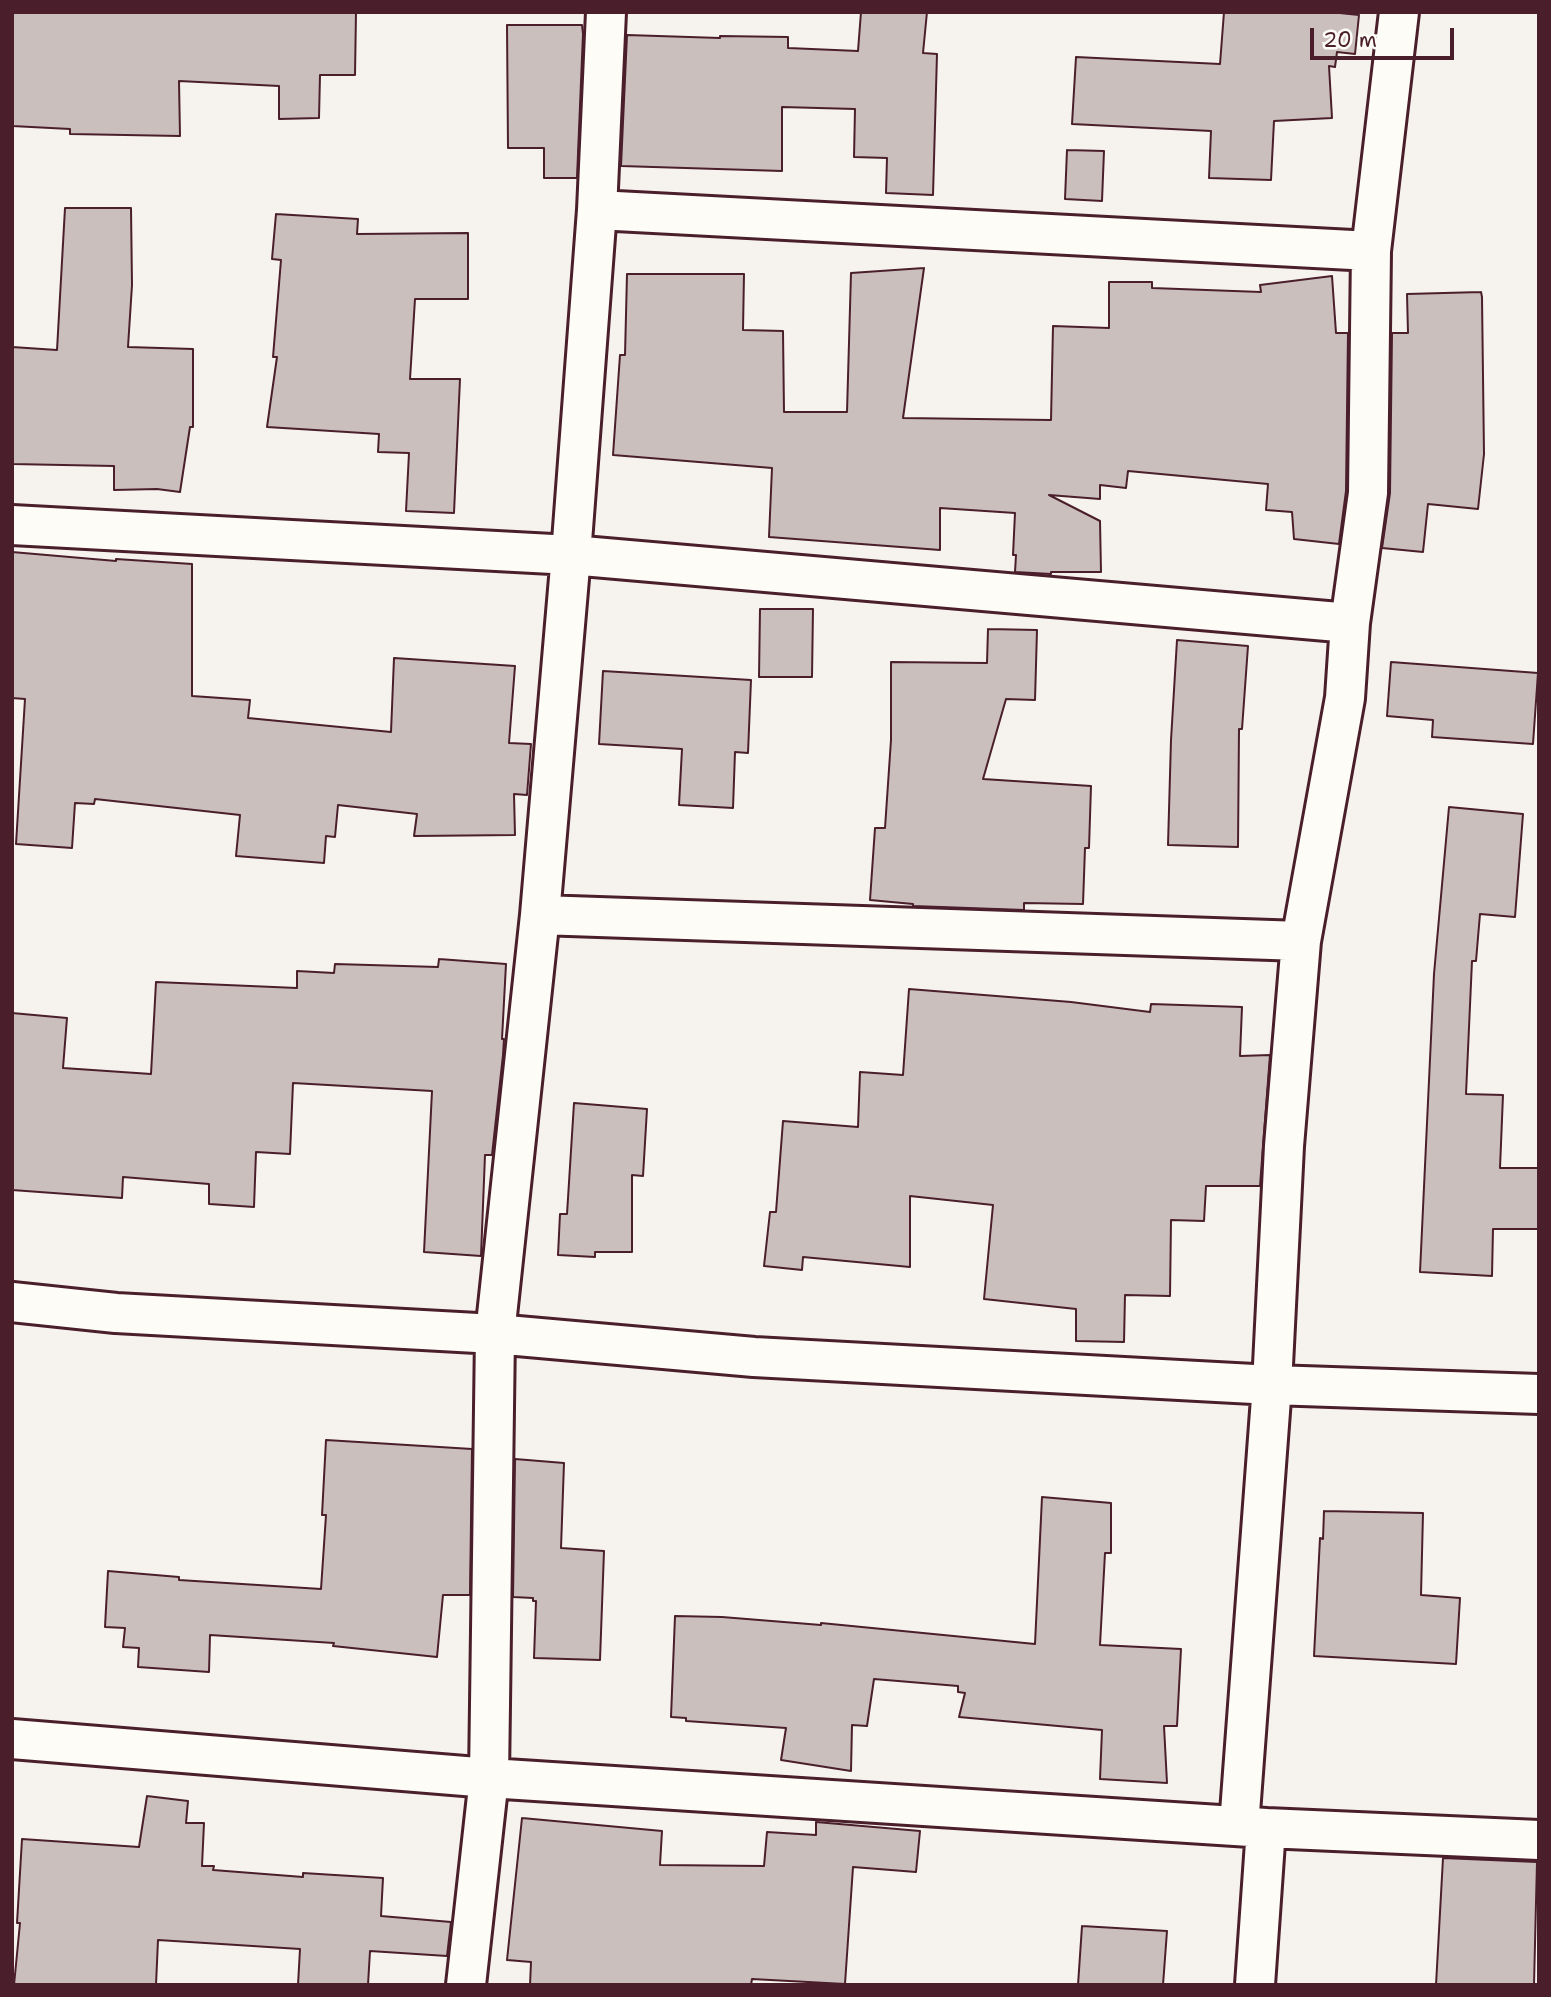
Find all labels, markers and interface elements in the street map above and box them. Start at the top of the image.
scale bar [1313,14,1456,58]
text: 20 m [1323,26,1377,54]

